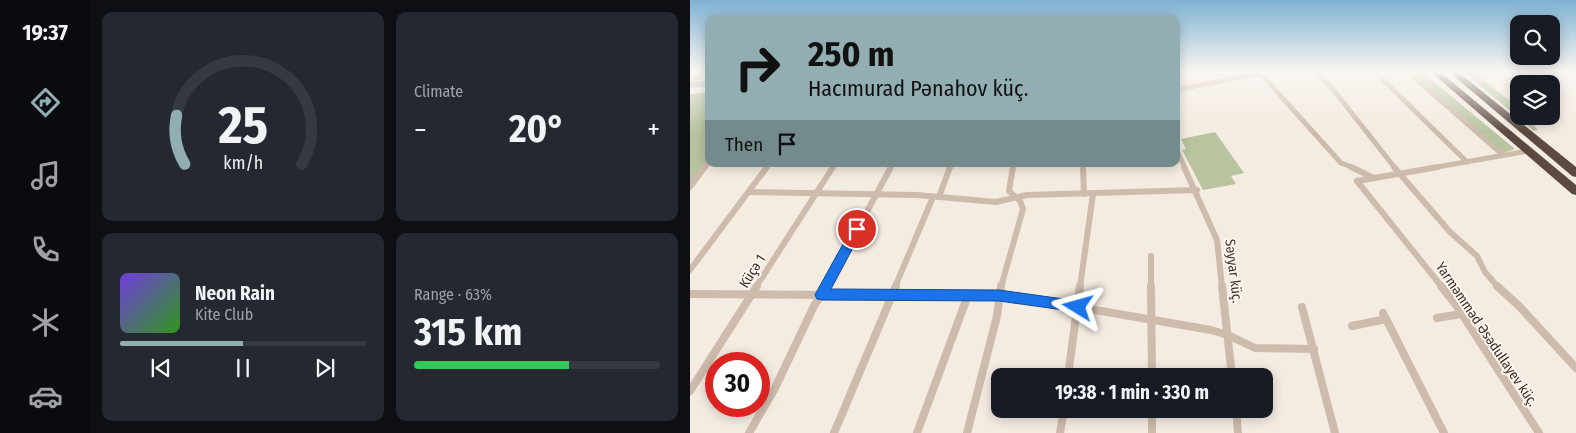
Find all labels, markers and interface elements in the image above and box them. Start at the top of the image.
map controls [1510,15,1560,125]
button: search [1510,15,1560,65]
text: 19:37 [22,19,68,46]
text: 250 m [808,33,895,75]
icon: right [725,35,790,100]
text: Hacımurad Pənahov küç. [808,75,1028,102]
button: layers [1510,75,1560,125]
text: Climate [414,82,463,101]
icon: directions [28,85,63,120]
text: 25 [217,94,268,157]
text: 20° [509,106,565,152]
text: − [414,113,427,146]
text: + [647,113,660,146]
icon: arrive [773,130,801,158]
text: Then [725,133,763,156]
text: km/h [223,152,263,174]
icon: music [28,158,63,193]
pin [836,208,878,250]
icon: arrive [843,215,871,243]
icon: phone [28,232,63,267]
street label: Səyyar küç. [1221,238,1246,304]
street label: Küçə 1 [736,251,769,291]
street label: Yarməmməd Əsədullayev küç. [1432,259,1541,410]
position arrow [1051,280,1103,332]
text: Neon Rain [195,282,275,305]
text: Range · 63% [414,285,492,304]
icon: climate [28,305,63,340]
text: Kite Club [195,305,253,324]
text: 315 km [414,309,522,355]
speed limit sign: 30 [705,352,770,417]
icon: previous [147,354,175,382]
icon: pause [229,354,257,382]
icon: next [311,354,339,382]
icon: car [28,379,63,414]
text: 19:38 · 1 min · 330 m [1055,381,1209,404]

